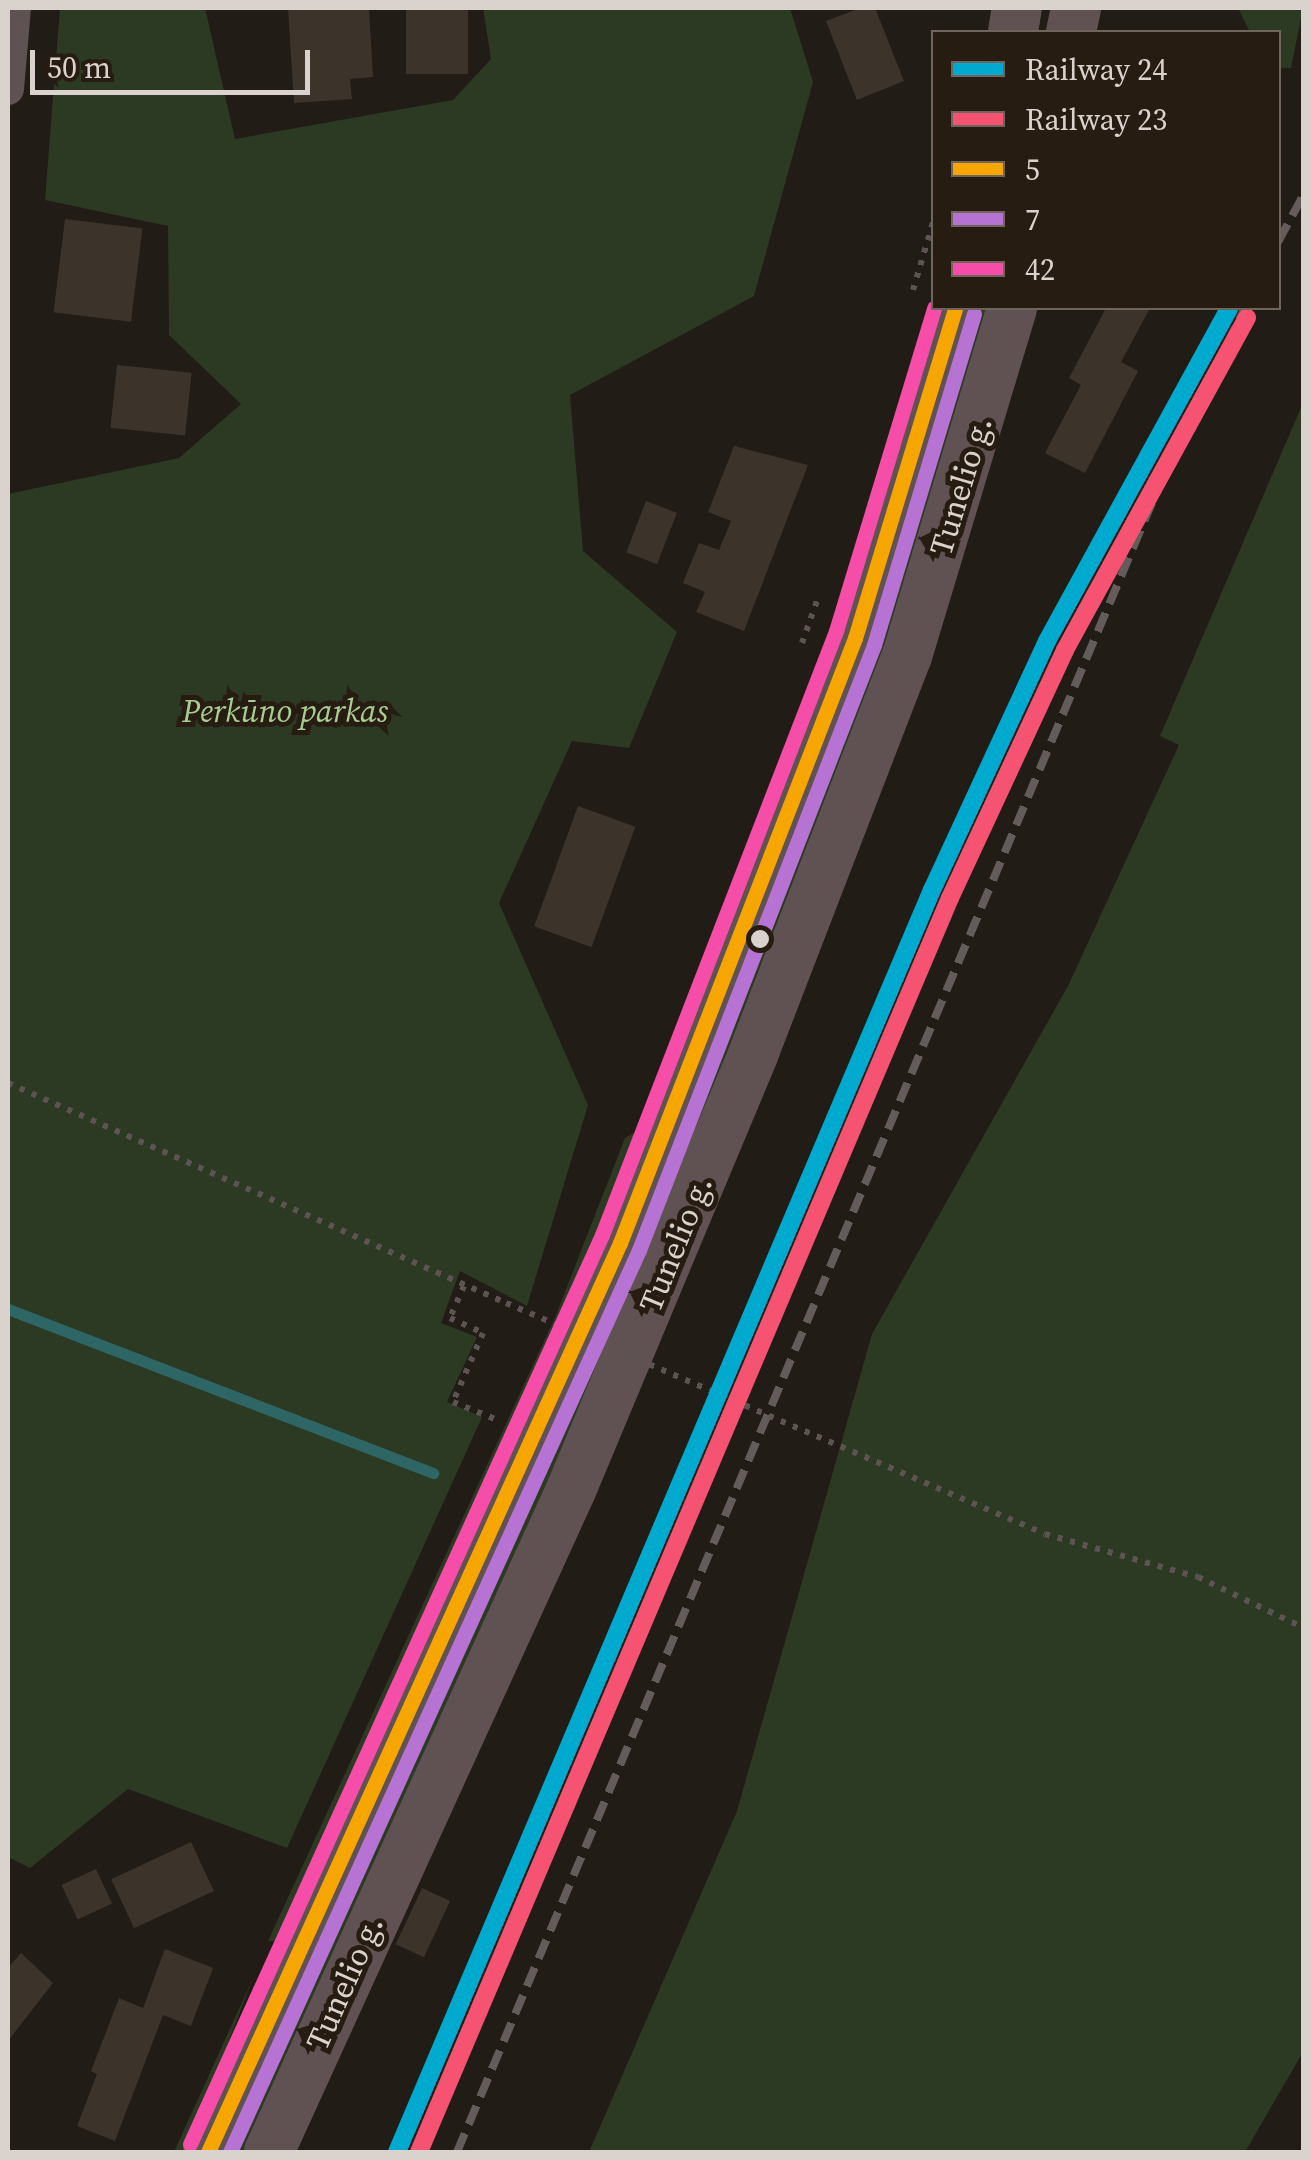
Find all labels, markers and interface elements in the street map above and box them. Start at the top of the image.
scale bar [35,30,315,92]
legend [931,30,1281,310]
text: 50 m [47,47,111,88]
text: Railway 24 [1025,49,1167,90]
text: Railway 23 [1025,99,1167,140]
text: 5 [1025,149,1040,190]
text: 7 [1025,199,1040,240]
text: 42 [1025,249,1055,290]
street label: Tunelio g. [922,412,1000,560]
park label: Perkūno parkas [182,692,388,730]
unlabelled marker [750,929,770,949]
street label: Tunelio g. [631,1171,721,1317]
street label: Tunelio g. [298,1910,392,2056]

